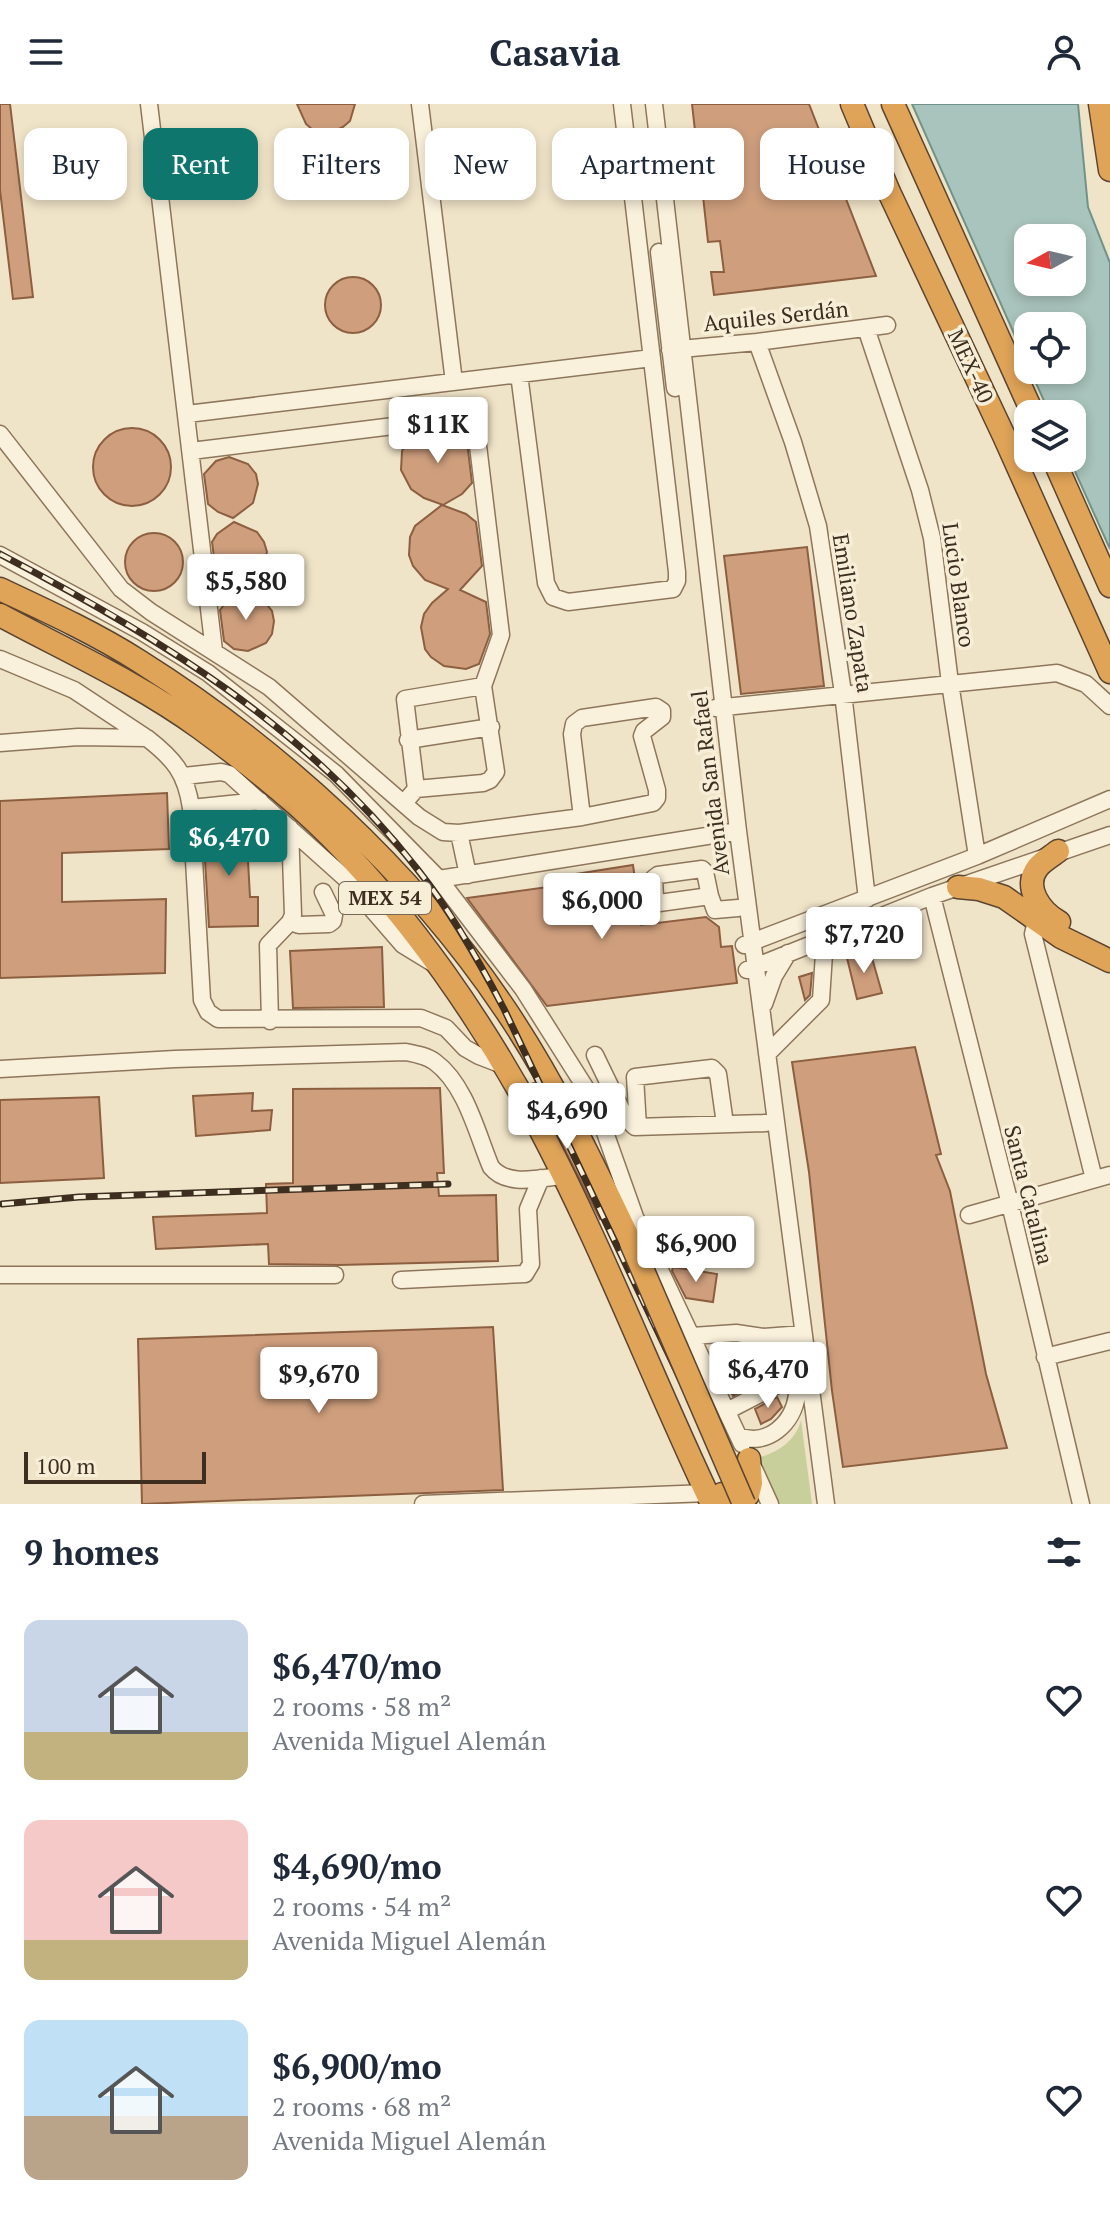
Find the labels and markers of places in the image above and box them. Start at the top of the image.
pin: $11K [391,397,485,465]
pin: $5,580 [181,554,311,622]
pin: $6,470 [164,810,294,878]
pin: $6,000 [537,873,667,941]
pin: $7,720 [799,907,929,975]
pin: $4,690 [502,1083,632,1151]
pin: $6,900 [631,1216,761,1284]
pin: $6,470 [703,1342,833,1410]
pin: $9,670 [254,1347,384,1415]

